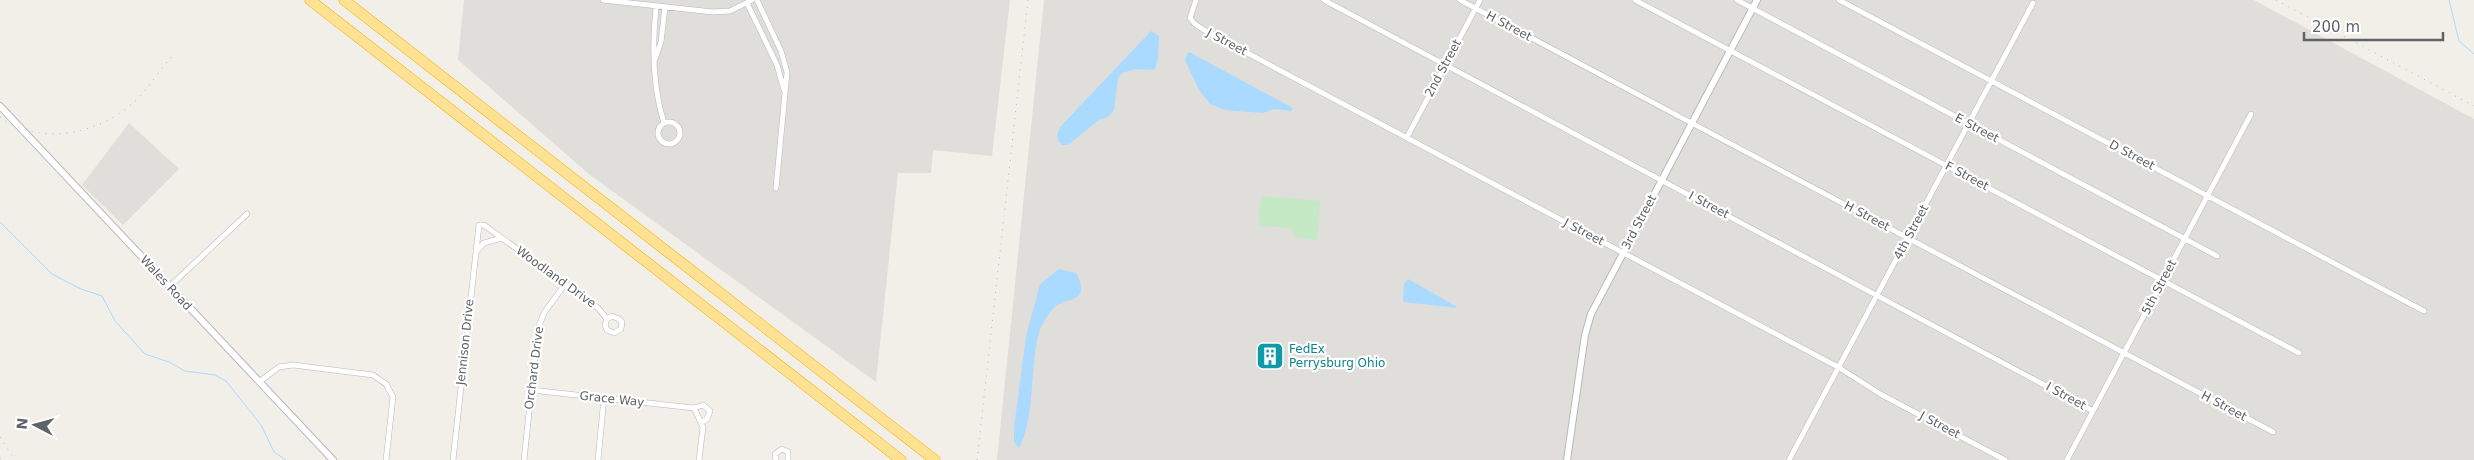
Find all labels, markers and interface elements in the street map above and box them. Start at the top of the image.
street label: H Street [1484,8,1534,44]
scale bar [2304,10,2443,42]
text: 200 m [2312,18,2360,36]
street label: J Street [1203,25,1250,59]
street label: 2nd Street [1422,37,1464,99]
street label: E Street [1953,111,2002,146]
street label: D Street [2107,137,2157,173]
street label: F Street [1943,159,1991,193]
street label: I Street [1686,189,1732,222]
street label: 3rd Street [1619,192,1659,252]
street label: H Street [1842,198,1892,234]
street label: 4th Street [1891,202,1931,262]
street label: J Street [1560,215,1607,249]
street label: Woodland Drive [513,243,599,311]
street label: Wales Road [137,253,195,313]
street label: 5th Street [2139,257,2179,317]
street label: Jennison Drive [453,298,476,387]
street label: Orchard Drive [522,326,546,410]
building icon: FedEx Perrysburg Ohio [1255,341,1285,371]
place label: FedEx Perrysburg Ohio [1289,342,1385,370]
street label: I Street [2043,379,2089,413]
street label: H Street [2199,388,2249,424]
street label: Grace Way [579,389,645,409]
north arrow [10,400,60,450]
street label: J Street [1916,408,1963,442]
text: N [14,417,31,430]

